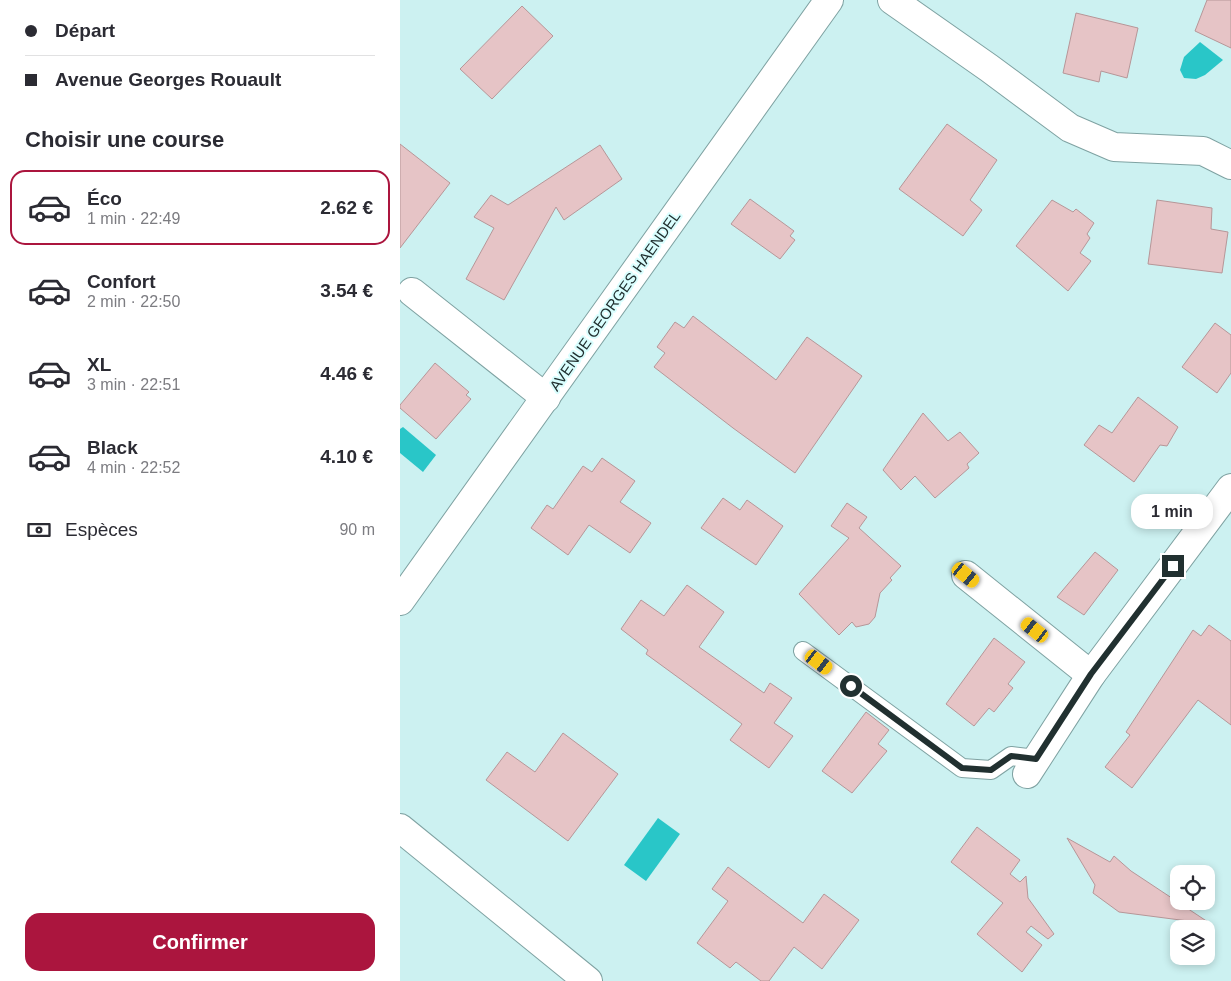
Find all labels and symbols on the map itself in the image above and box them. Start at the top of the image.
street label: AVENUE GEORGES HAENDEL [546,208,683,394]
callout: 1 min [1132,494,1214,528]
route end [1162,555,1184,577]
car [949,560,982,590]
car [1018,615,1051,645]
car [802,647,835,677]
route start [840,675,862,697]

